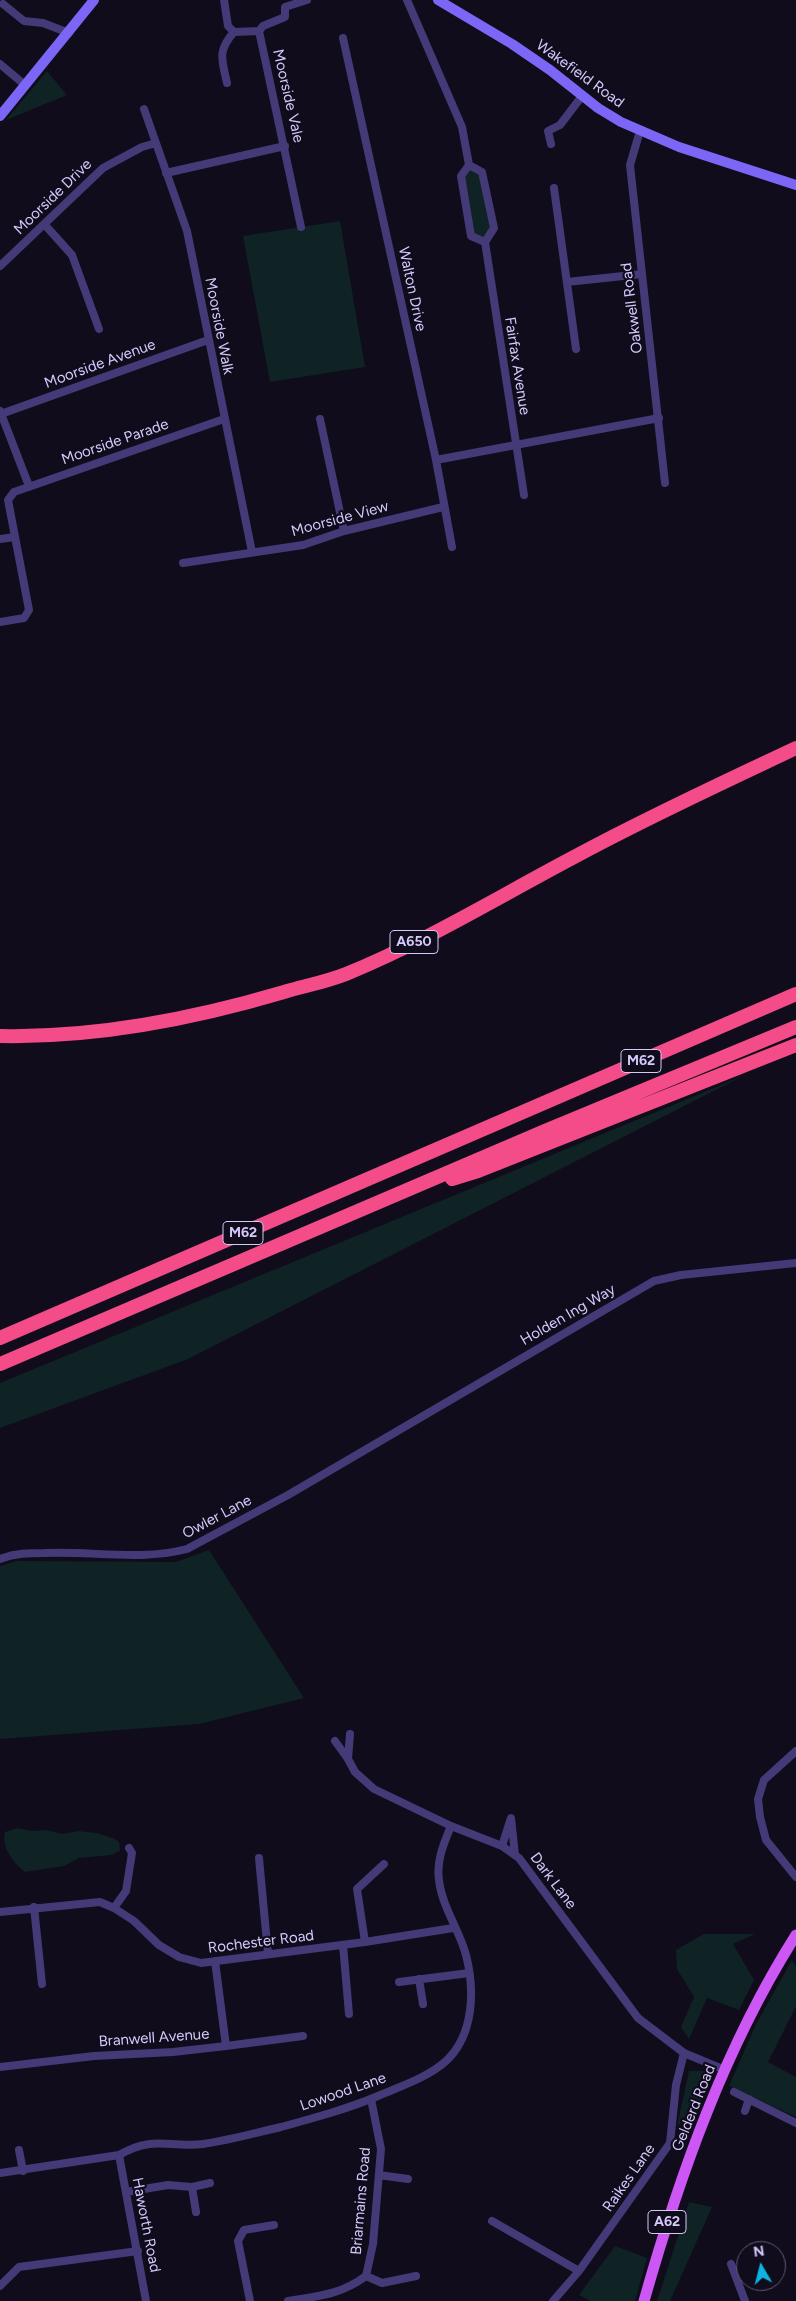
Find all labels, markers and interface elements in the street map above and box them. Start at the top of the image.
street label: Wakefield Road [533,36,627,112]
street label: Moorside Vale [269,48,307,144]
street label: Moorside Drive [10,155,96,239]
street label: Walton Drive [394,245,430,333]
street label: Oakwell Road [618,262,646,354]
street label: Moorside Walk [201,276,237,376]
street label: Fairfax Avenue [500,316,534,416]
street label: Moorside Avenue [42,336,158,392]
street label: Moorside Parade [59,415,171,469]
street label: Moorside View [289,497,391,541]
road number: A650 [390,930,438,954]
road number: M62 [621,1050,661,1072]
road number: M62 [223,1222,263,1244]
street label: Holden Ing Way [517,1281,619,1349]
street label: Owler Lane [179,1491,255,1543]
street label: Dark Lane [526,1849,580,1913]
street label: Rochester Road [207,1927,315,1957]
street label: Branwell Avenue [98,2025,210,2051]
street label: Gelderd Road [668,2062,720,2154]
street label: Lowood Lane [298,2069,388,2115]
street label: Raikes Lane [599,2141,659,2215]
street label: Briarmains Road [347,2146,375,2256]
street label: Haworth Road [128,2176,164,2274]
road number: A62 [648,2210,686,2234]
north arrow [736,2241,786,2291]
text: N [752,2242,766,2261]

